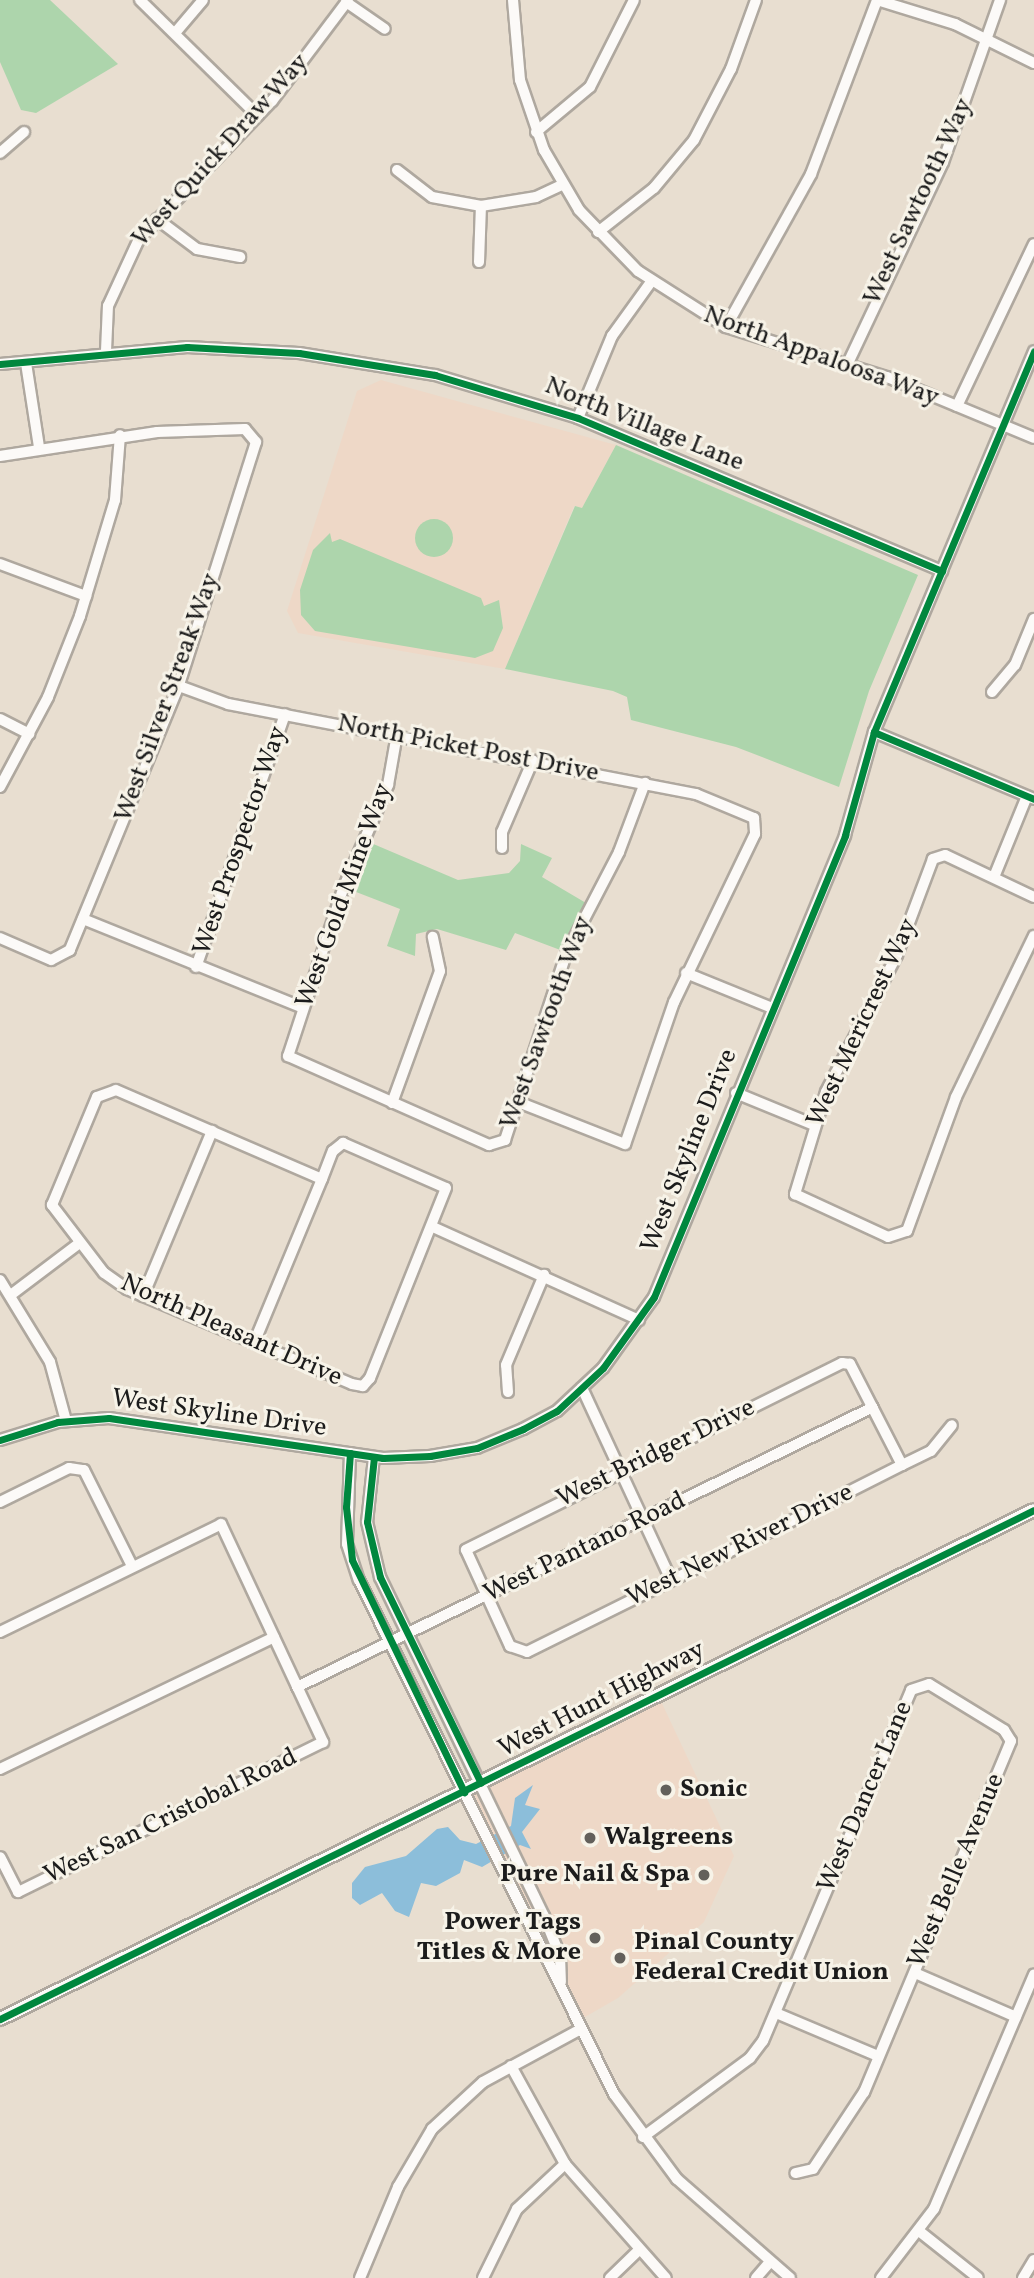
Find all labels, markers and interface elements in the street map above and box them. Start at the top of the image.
street label: West Quick Draw Way [125,47,317,255]
street label: West Sawtooth Way [857,93,981,311]
street label: North Appaloosa Way [699,300,943,414]
street label: North Village Lane [539,371,749,479]
street label: West Silver Streak Way [108,569,228,827]
street label: North Picket Post Drive [335,708,601,790]
street label: West Prospector Way [187,722,295,960]
street label: West Gold Mine Way [290,779,400,1013]
street label: West Sawtooth Way [494,912,600,1134]
street label: West Mericrest Way [801,913,925,1133]
street label: West Skyline Drive [635,1045,745,1257]
street label: North Pleasant Drive [115,1268,347,1394]
street label: West Skyline Drive [110,1383,328,1445]
street label: West Bridger Drive [552,1393,760,1515]
street label: West New River Drive [621,1477,859,1615]
street label: West Pantano Road [479,1486,691,1610]
street label: West Hunt Highway [494,1634,710,1766]
street label: West Dancer Lane [812,1697,920,1897]
street label: West San Cristobal Road [39,1742,303,1892]
street label: West Belle Avenue [902,1769,1012,1973]
place label: Sonic [680,1774,747,1806]
marker: Sonic [658,1782,674,1798]
place label: Walgreens [604,1822,733,1854]
marker: Walgreens [582,1830,598,1846]
place label: Pure Nail & Spa [500,1859,690,1891]
marker: Pure Nail & Spa [696,1867,712,1883]
place label: Power Tags Titles & More [417,1907,581,1968]
place label: Pinal County Federal Credit Union [634,1927,889,1988]
marker: Power Tags Titles & More [587,1930,603,1946]
marker: Pinal County Federal Credit Union [612,1950,628,1966]

